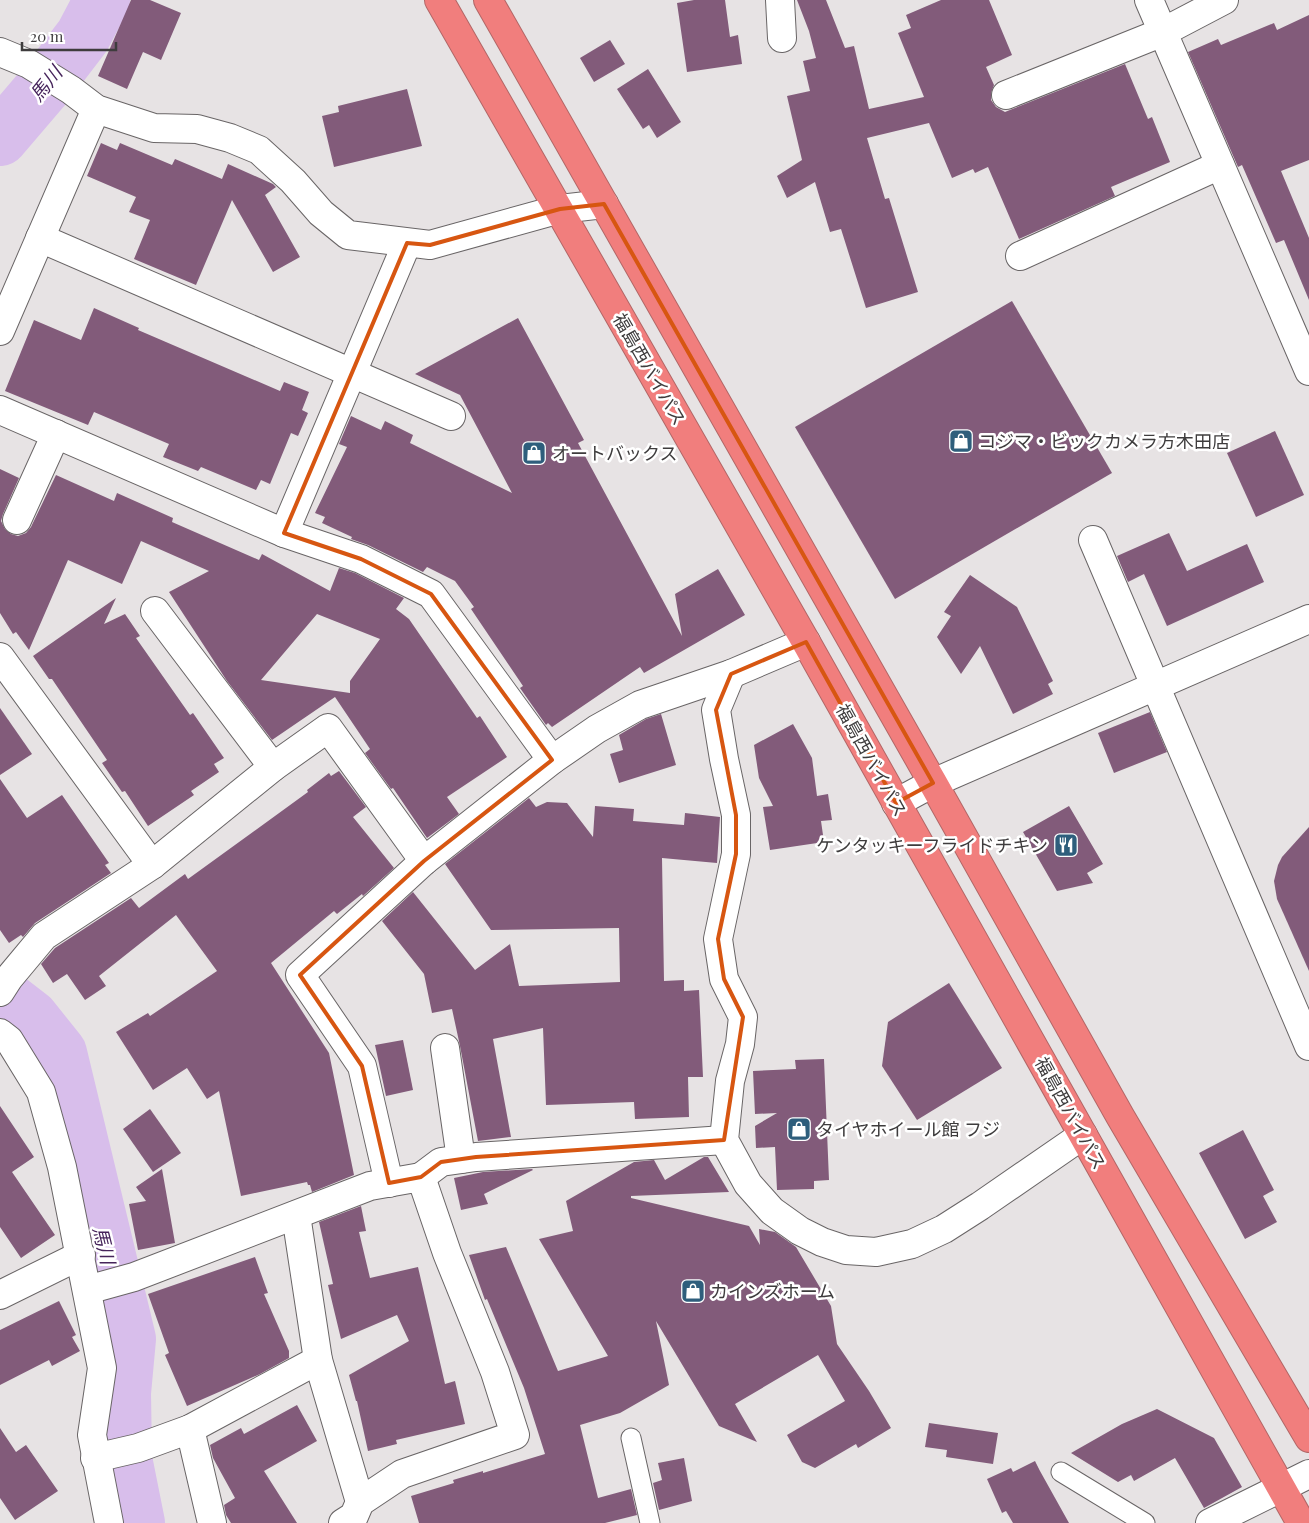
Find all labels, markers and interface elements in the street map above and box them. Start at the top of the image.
scale bar [22,20,116,52]
text: 20 m [30,26,64,46]
water label: 馬川 [23,59,68,106]
street label: 福島西バイパス [608,309,692,429]
shop icon: コジマ・ビックカメラ方木田店 [948,428,974,454]
place label: コジマ・ビックカメラ方木田店 [978,429,1230,453]
shop icon: オートバックス [521,440,547,466]
place label: オートバックス [552,441,677,465]
street label: 福島西バイパス [831,699,913,821]
restaurant icon: ケンタッキーフライドチキン [1053,832,1079,858]
place label: ケンタッキーフライドチキン [816,833,1048,857]
street label: 福島西バイパス [1030,1052,1112,1174]
shop icon: タイヤホイール館 フジ [786,1116,812,1142]
place label: タイヤホイール館 フジ [816,1117,1000,1141]
water label: 馬川 [88,1223,123,1269]
shop icon: カインズホーム [680,1278,706,1304]
place label: カインズホーム [710,1279,835,1303]

